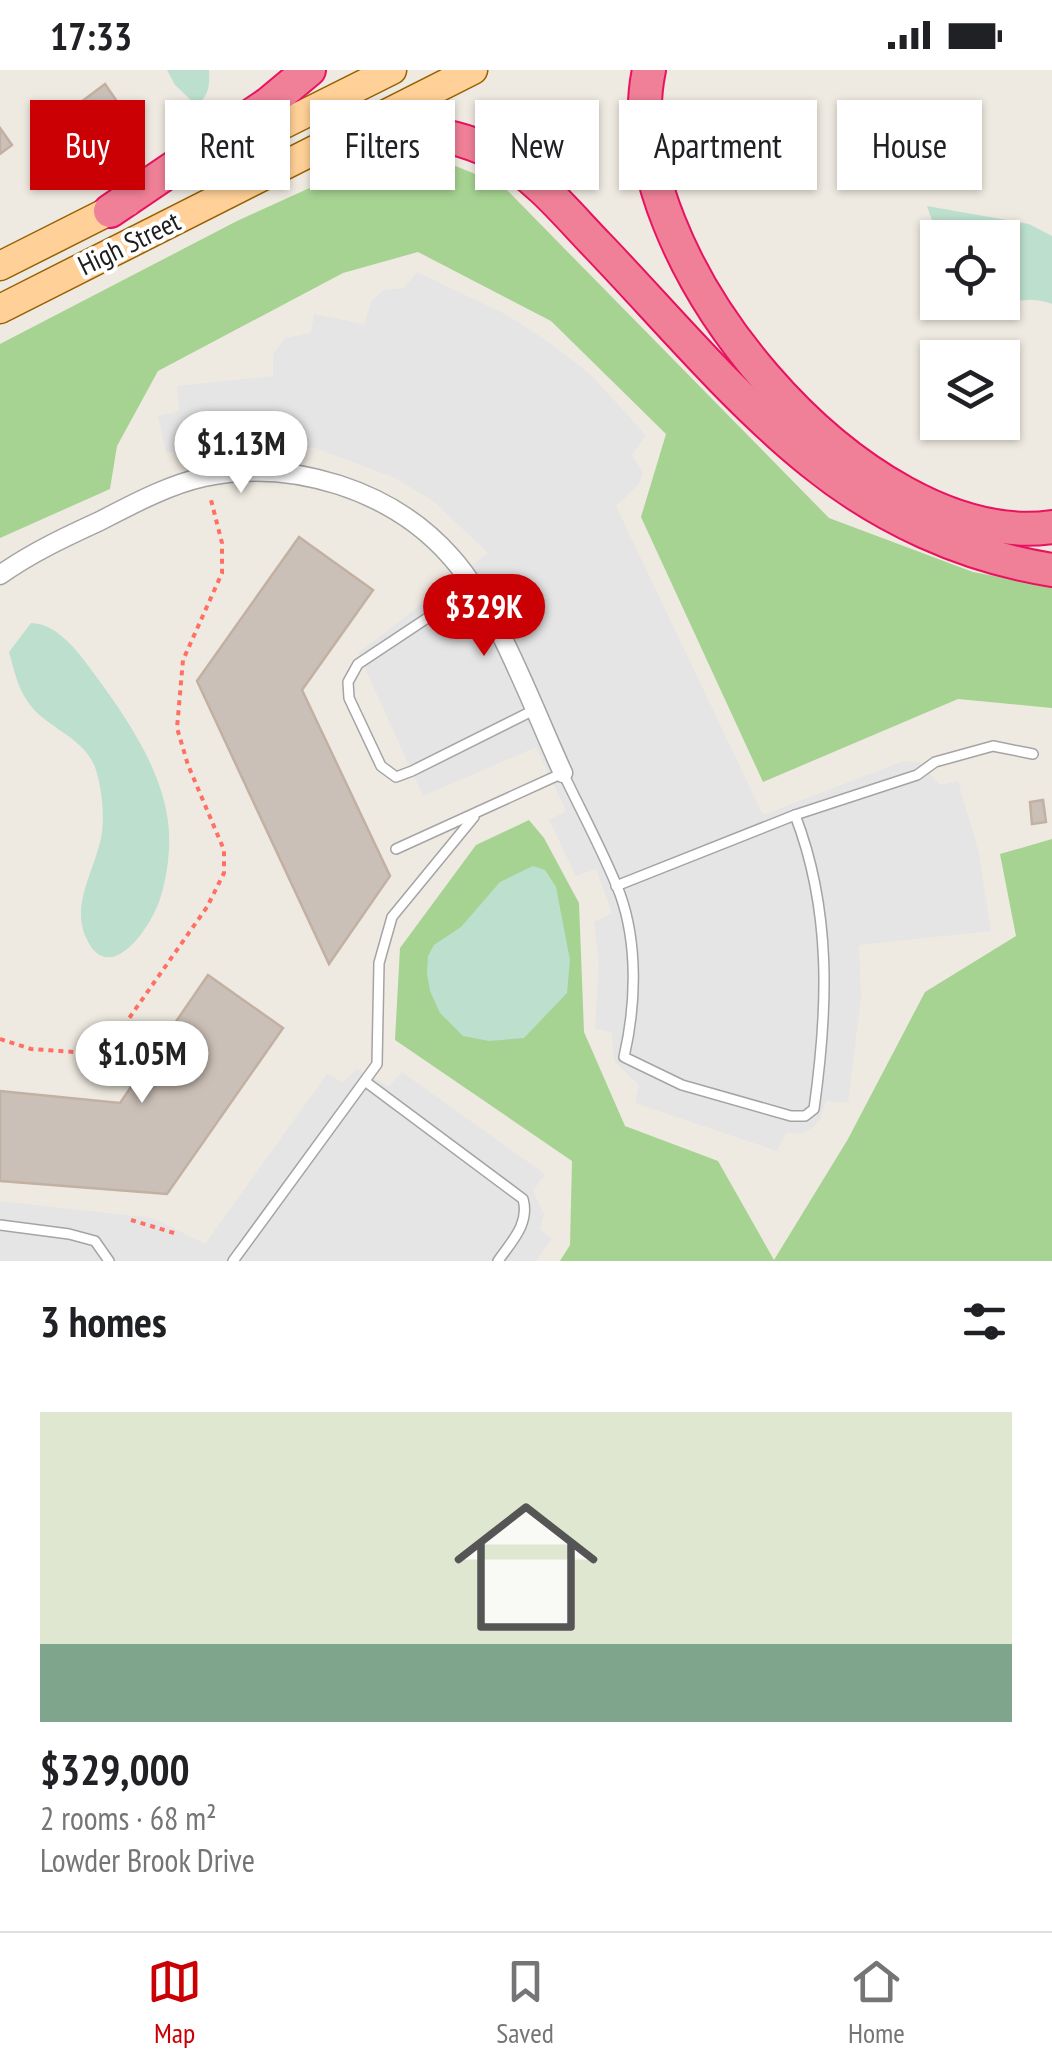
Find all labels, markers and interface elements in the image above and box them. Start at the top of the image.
text: 17:33 [50,11,132,60]
chip: Buy [30,100,145,190]
chip: Rent [165,100,290,190]
chip: Filters [310,100,455,190]
chip: New [475,100,599,190]
chip: Apartment [619,100,817,190]
chip: House [837,100,982,190]
street label: High Street [72,202,186,283]
map controls [920,220,1020,440]
button: locate [920,220,1020,320]
button: layers [920,340,1020,440]
pin: $1.13M [160,411,322,496]
text: $1.13M [196,422,286,464]
pin: $329K [414,574,554,659]
text: $329K [445,585,523,627]
pin: $1.05M [61,1021,223,1106]
text: $1.05M [97,1032,187,1074]
text: 3 homes [40,1294,167,1349]
icon: filters [957,1294,1012,1349]
icon: home [436,1477,616,1657]
text: $329,000 [40,1742,190,1797]
text: 2 rooms · 68 m² [40,1797,217,1839]
text: Lowder Brook Drive [40,1839,255,1881]
tab: Map [147,1954,202,2051]
tab: Saved [496,1954,554,2051]
tab: Home [848,1954,905,2051]

